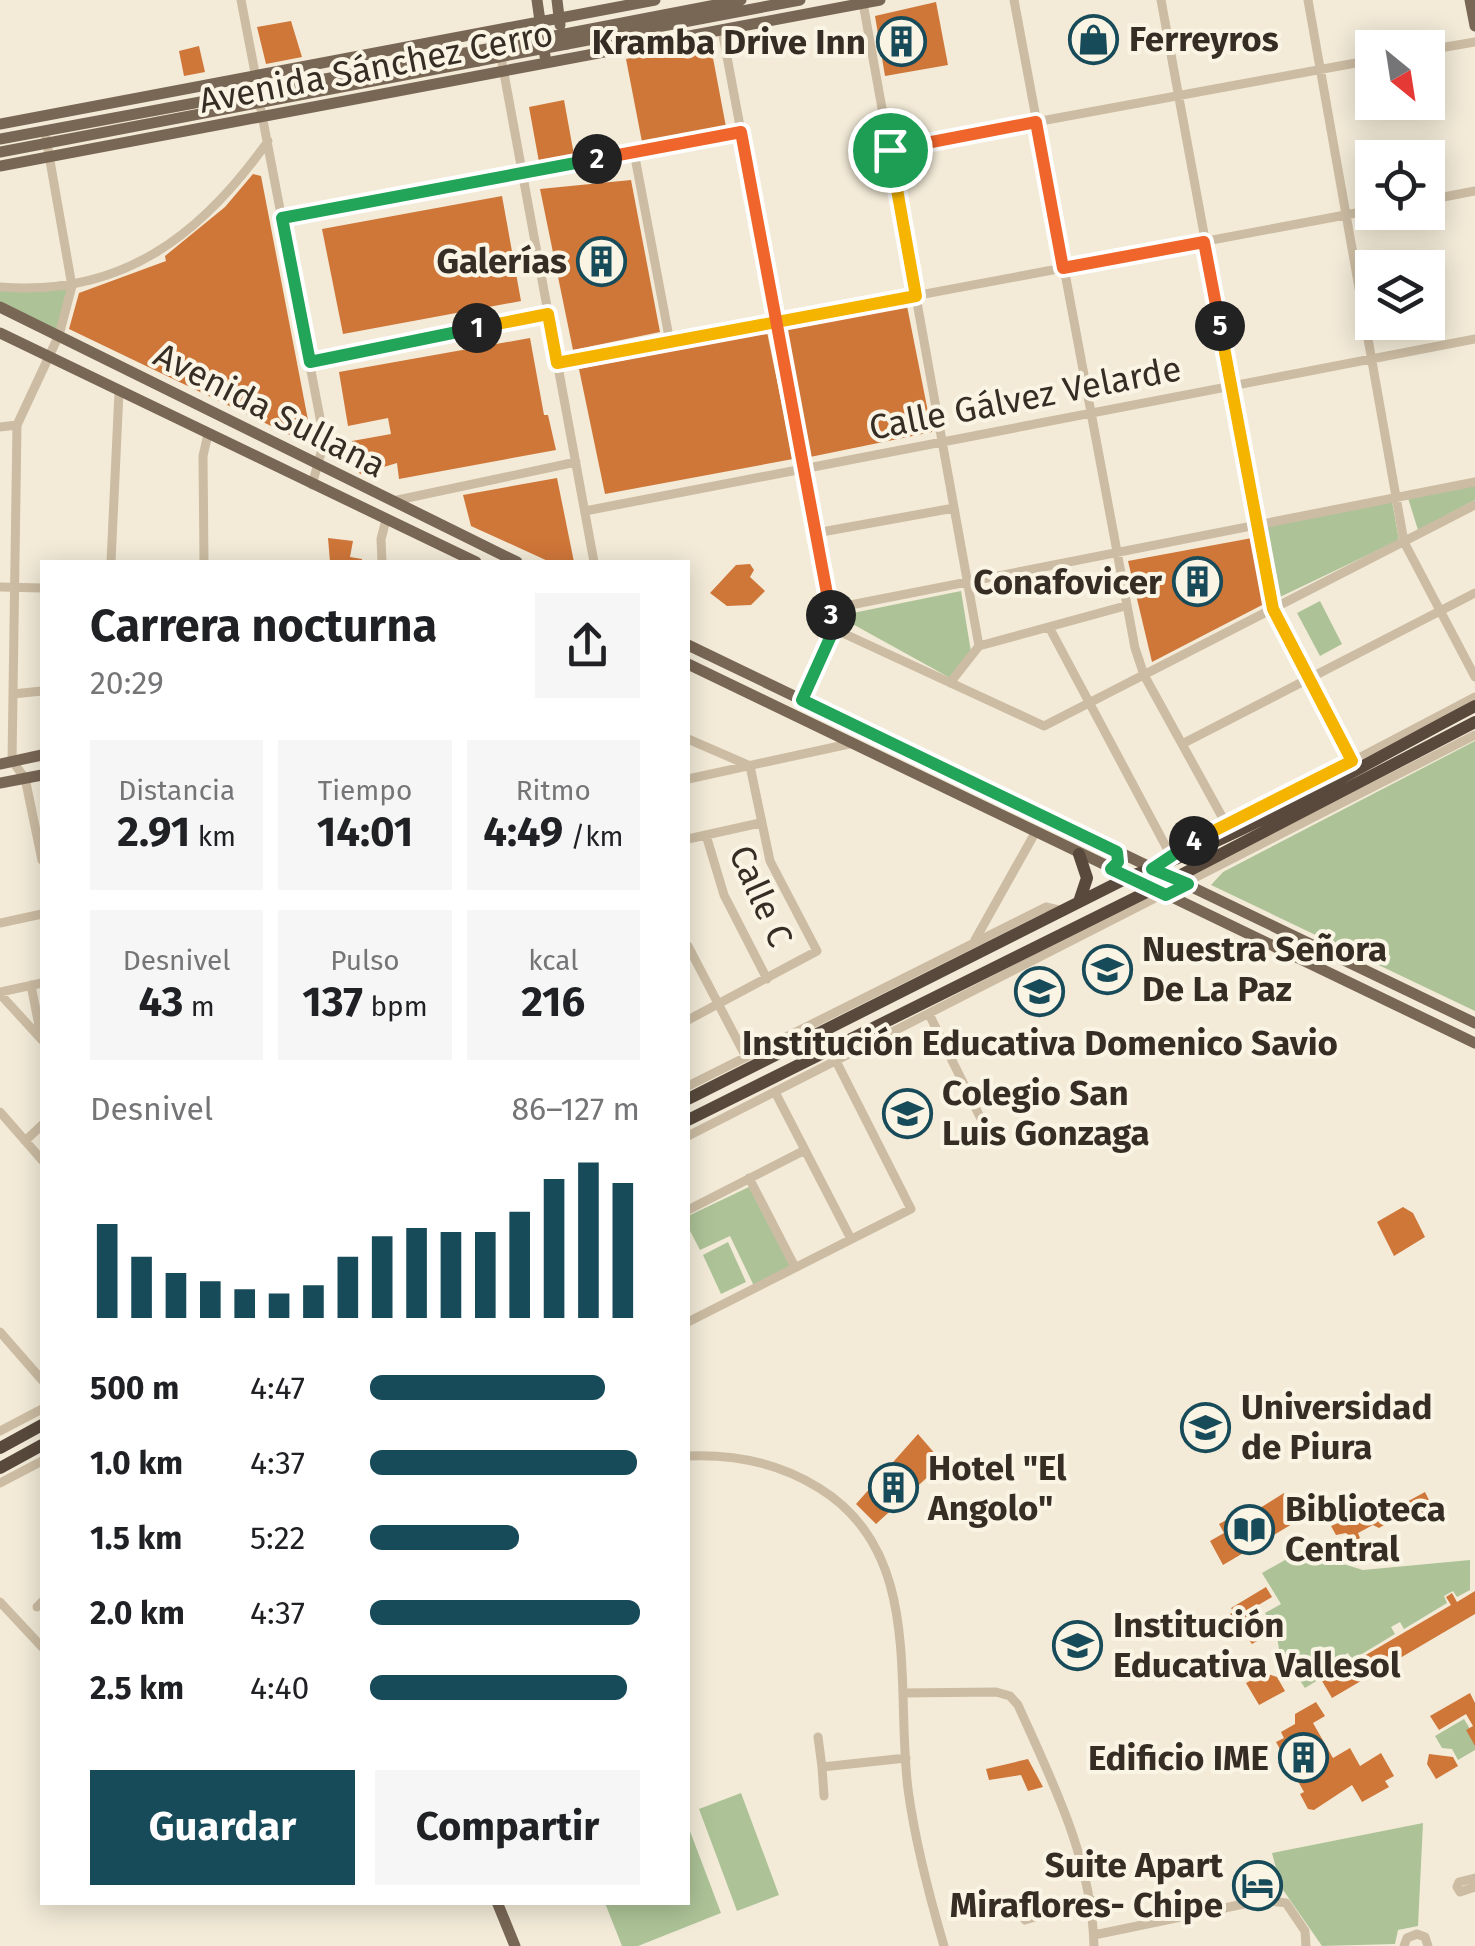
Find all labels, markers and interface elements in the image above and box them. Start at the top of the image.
street label: Avenida Sánchez Cerro [196,12,556,122]
shop icon: Ferreyros [1068,13,1120,65]
building icon: Kramba Drive Inn [875,16,927,68]
place label: Ferreyros [1129,18,1279,60]
place label: Kramba Drive Inn [592,21,866,63]
north arrow [1355,30,1445,120]
map controls [1355,30,1445,340]
pin [848,108,933,193]
icon: arrive [863,123,918,178]
pin: 2 [572,134,622,184]
button: locate [1355,140,1445,230]
text: 2 [590,142,604,175]
building icon: Galerías [576,235,628,287]
place label: Galerías [436,240,567,282]
button: layers [1355,250,1445,340]
pin: 5 [1195,301,1245,351]
pin: 1 [452,303,502,353]
text: 5 [1212,309,1228,342]
text: 1 [471,311,484,344]
street label: Avenida Sullana [147,334,393,486]
street label: Calle Gálvez Velarde [865,347,1185,449]
building icon: Conafovicer [1171,556,1223,608]
place label: Conafovicer [973,561,1163,603]
pin: 3 [806,590,856,640]
button: share [535,593,640,698]
text: 3 [824,598,838,631]
text: Carrera nocturna [90,599,437,653]
text: 20:29 [90,664,164,702]
text: Distancia [118,774,235,807]
text: Tiempo [318,774,412,807]
text: Ritmo [516,774,591,807]
text: 2.91 [117,807,190,857]
text: 14:01 [317,807,413,857]
text: 4:49 [483,807,563,857]
pin: 4 [1169,816,1219,866]
text: km [190,820,236,853]
text: /km [563,820,623,853]
text: 4 [1186,824,1202,857]
street label: Calle C [720,839,802,953]
place label: Nuestra Señora De La Paz [1142,928,1387,1010]
school or university icon: Nuestra Señora De La Paz [1081,943,1133,995]
text: Desnivel [123,944,231,977]
text: Pulso [330,944,400,977]
text: kcal [528,944,579,977]
school or university icon: Institución Educativa Domenico Savio [1014,965,1066,1017]
text: 43 [139,977,183,1027]
text: 137 [302,977,363,1027]
text: 216 [521,977,585,1027]
text: m [183,990,215,1023]
text: bpm [363,990,428,1023]
place label: Institución Educativa Domenico Savio [742,1022,1338,1064]
place label: Colegio San Luis Gonzaga [942,1072,1150,1154]
school or university icon: Colegio San Luis Gonzaga [881,1087,933,1139]
text: Desnivel [90,1090,213,1128]
text: 86–127 m [511,1090,640,1128]
text: 500 m [90,1369,179,1407]
text: 4:47 [250,1369,305,1407]
place label: Universidad de Piura [1241,1386,1432,1468]
school or university icon: Universidad de Piura [1180,1401,1232,1453]
text: 1.0 km [90,1444,183,1482]
text: 4:37 [250,1444,305,1482]
place label: Hotel "El Angolo" [927,1447,1067,1529]
building icon: Hotel "El Angolo" [867,1462,919,1514]
place label: Biblioteca Central [1285,1488,1446,1570]
library icon: Biblioteca Central [1224,1503,1276,1555]
text: 1.5 km [90,1519,182,1557]
text: 5:22 [250,1519,305,1557]
text: 2.0 km [90,1594,185,1632]
text: 4:37 [250,1594,305,1632]
place label: Institución Educativa Vallesol [1113,1604,1401,1686]
school or university icon: Institución Educativa Vallesol [1052,1619,1104,1671]
text: 2.5 km [90,1669,184,1707]
text: 4:40 [250,1669,309,1707]
building icon: Edificio IME [1278,1732,1330,1784]
place label: Edificio IME [1088,1737,1269,1779]
button: Guardar [90,1770,355,1885]
button: Compartir [375,1770,640,1885]
place label: Suite Apart Miraflores- Chipe [950,1844,1223,1926]
hotel icon: Suite Apart Miraflores- Chipe [1232,1859,1284,1911]

